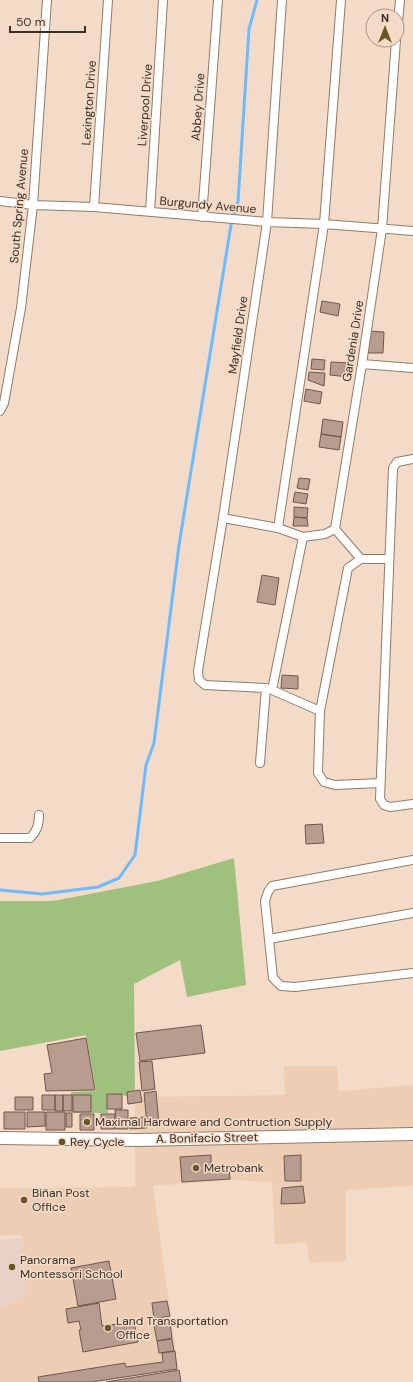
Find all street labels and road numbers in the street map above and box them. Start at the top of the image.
street label: Lexington Drive [78,60,100,146]
street label: Liverpool Drive [134,63,156,147]
street label: Abbey Drive [188,72,208,141]
street label: South Spring Avenue [6,148,32,264]
street label: Burgundy Avenue [159,193,257,217]
street label: Mayfield Drive [225,295,251,375]
street label: Gardenia Drive [339,299,367,383]
street label: A. Bonifacio Street [156,1129,258,1147]

